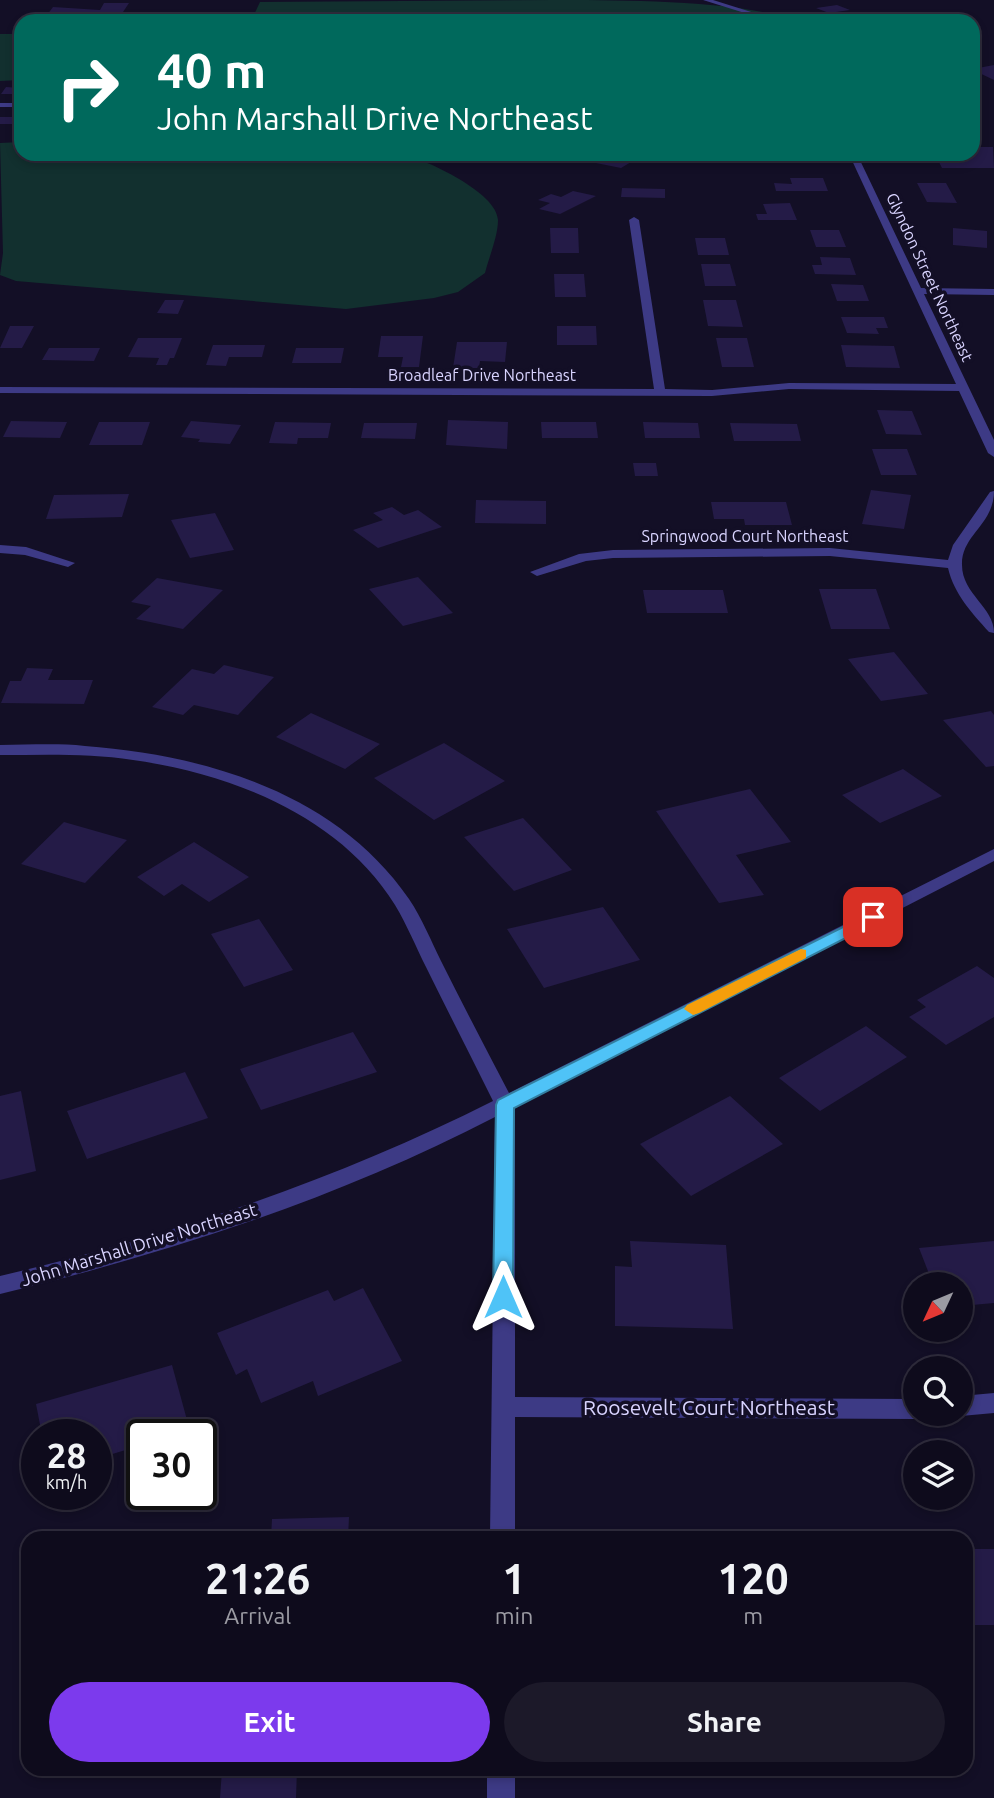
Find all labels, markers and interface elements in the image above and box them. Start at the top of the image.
icon: right [42,42,133,133]
text: 40 m [157,42,266,97]
text: John Marshall Drive Northeast [157,100,593,136]
street label: Glyndon Street Northeast [883,190,977,365]
street label: Broadleaf Drive Northeast [388,366,577,384]
street label: Springwood Court Northeast [641,527,849,545]
pin [843,887,903,947]
icon: arrive [854,898,892,936]
street label: John Marshall Drive Northeast [19,1199,259,1289]
position arrow [466,1260,540,1334]
north arrow [903,1272,973,1342]
map controls [903,1272,973,1510]
button: search [903,1356,973,1426]
street label: Roosevelt Court Northeast [583,1395,835,1419]
speed limit sign: 30 [126,1419,217,1510]
text: 28 [47,1435,86,1475]
button: layers [903,1440,973,1510]
text: km/h [46,1472,87,1492]
text: 21:26 [205,1555,310,1602]
text: 1 [502,1555,526,1602]
text: 120 [718,1555,789,1602]
text: Arrival [224,1603,291,1628]
text: min [495,1603,533,1628]
text: m [743,1603,763,1628]
button: Exit [49,1682,490,1762]
button: Share [504,1682,945,1762]

